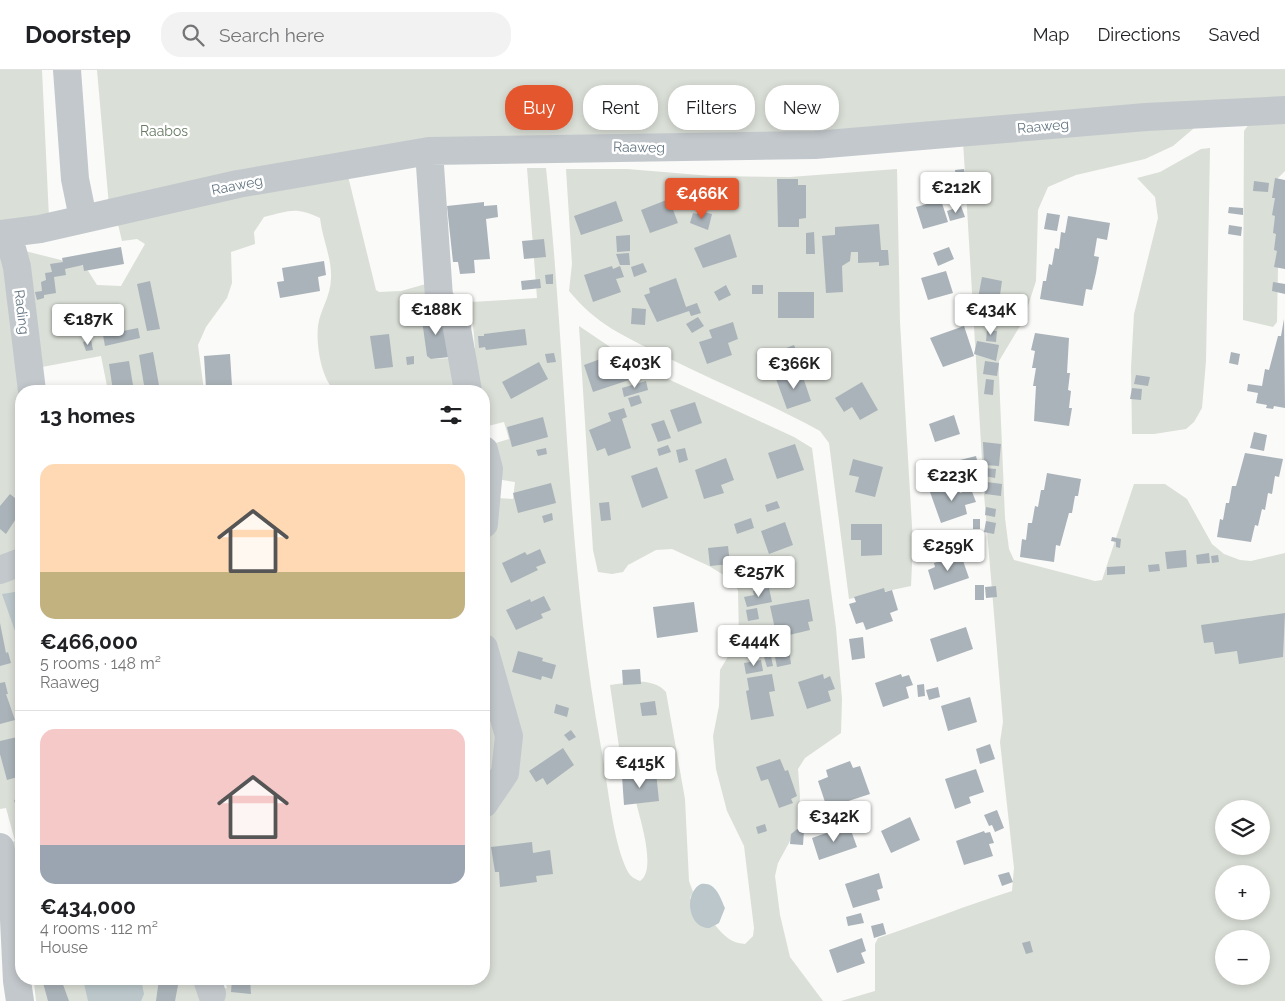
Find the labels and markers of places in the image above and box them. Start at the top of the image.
pin: €212K [921,172,991,214]
pin: €466K [667,178,737,220]
pin: €188K [401,294,471,336]
pin: €434K [956,294,1026,336]
pin: €187K [53,304,123,346]
pin: €403K [600,346,670,389]
pin: €366K [759,348,829,390]
pin: €223K [917,460,987,502]
pin: €259K [913,530,983,572]
pin: €257K [724,556,794,598]
pin: €444K [719,624,789,667]
pin: €415K [605,746,675,789]
pin: €342K [799,800,869,843]

